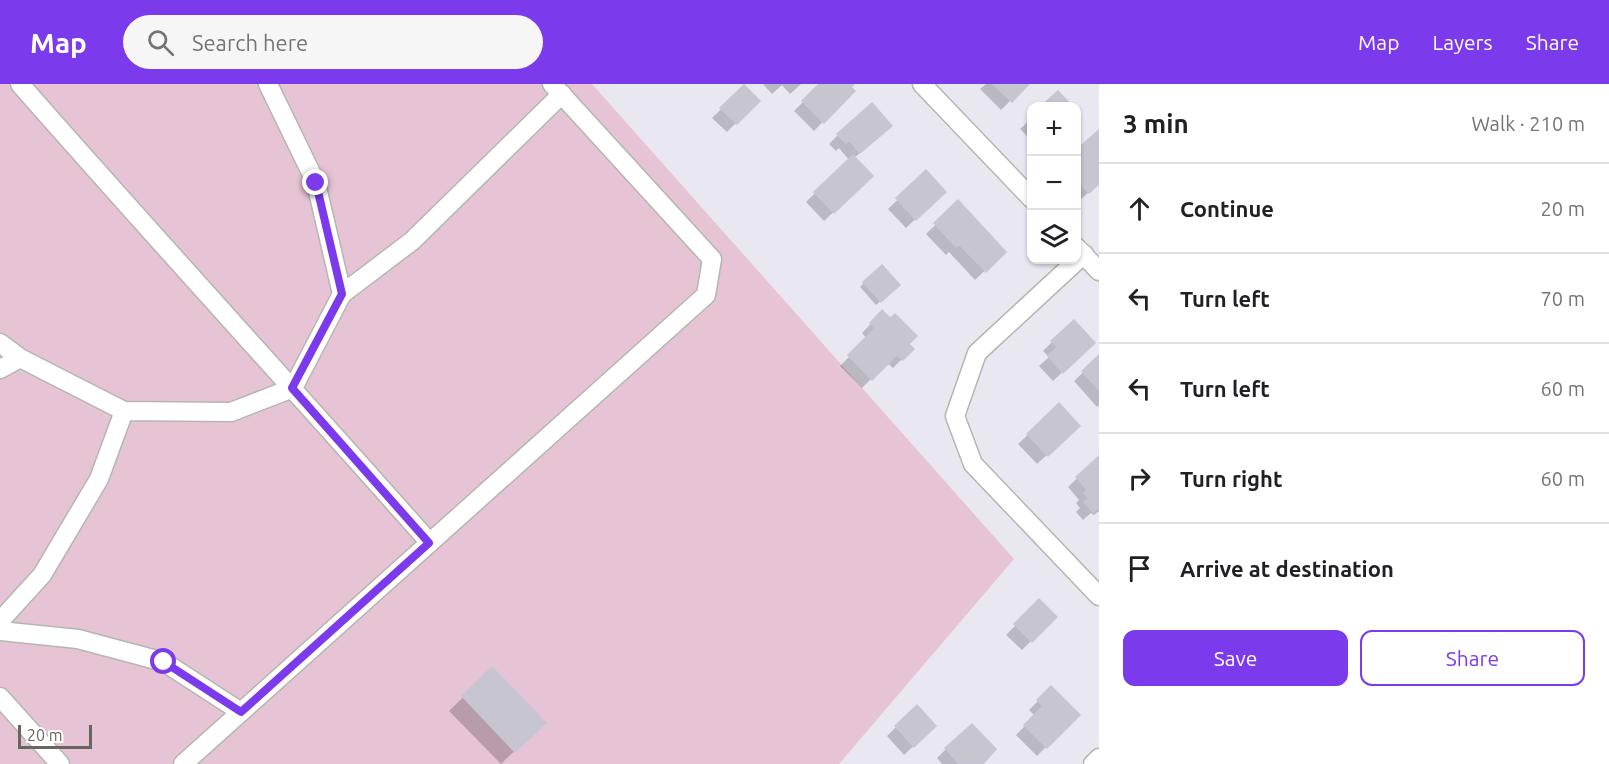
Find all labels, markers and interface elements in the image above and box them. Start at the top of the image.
search box [123,15,543,69]
icon: search [144,26,177,59]
text: Map [30,27,87,58]
text: Search here [192,30,308,55]
text: Map [1358,30,1399,54]
text: Layers [1432,30,1493,54]
text: Share [1526,30,1579,54]
map controls [1027,102,1081,264]
button: + [1027,102,1081,156]
text: 3 min [1123,109,1189,138]
text: Walk · 210 m [1472,112,1585,135]
button: − [1027,156,1081,210]
route end [302,169,328,195]
icon: ahead [1123,192,1156,225]
text: Continue [1180,196,1274,221]
text: 20 m [1541,197,1585,220]
button: layers [1027,210,1081,264]
icon: left [1123,282,1156,315]
text: Turn left [1180,286,1270,311]
text: 70 m [1541,287,1585,310]
icon: left [1123,372,1156,405]
text: Turn left [1180,376,1270,401]
text: 60 m [1541,377,1585,400]
icon: right [1123,462,1156,495]
text: Turn right [1180,466,1282,491]
text: 60 m [1541,467,1585,490]
icon: arrive [1123,552,1156,585]
text: Arrive at destination [1180,556,1394,581]
button: Save [1123,630,1348,686]
button: Share [1360,630,1585,686]
route start [150,648,176,674]
scale bar [18,722,92,750]
text: 20 m [27,726,63,744]

